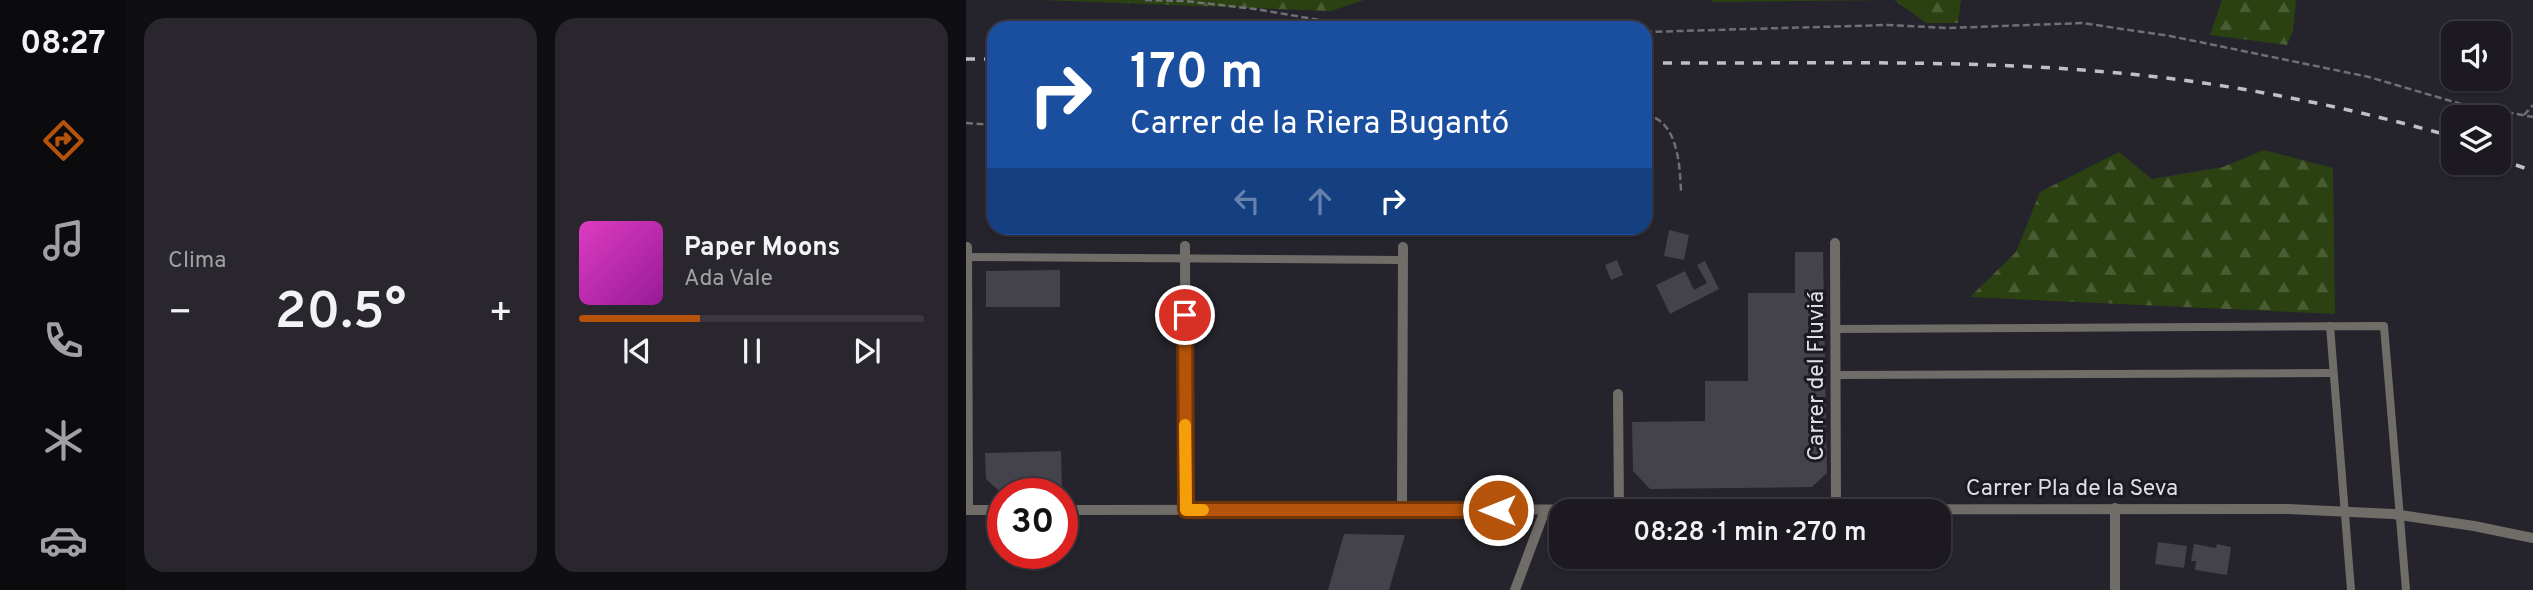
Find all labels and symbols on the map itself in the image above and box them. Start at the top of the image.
pin [1155,285,1215,345]
street label: Carrer del Fluviá [1803,291,1832,461]
position arrow [1461,473,1535,547]
street label: Carrer Pla de la Seva [1966,475,2178,504]
speed limit sign: 30 [987,478,1078,569]

